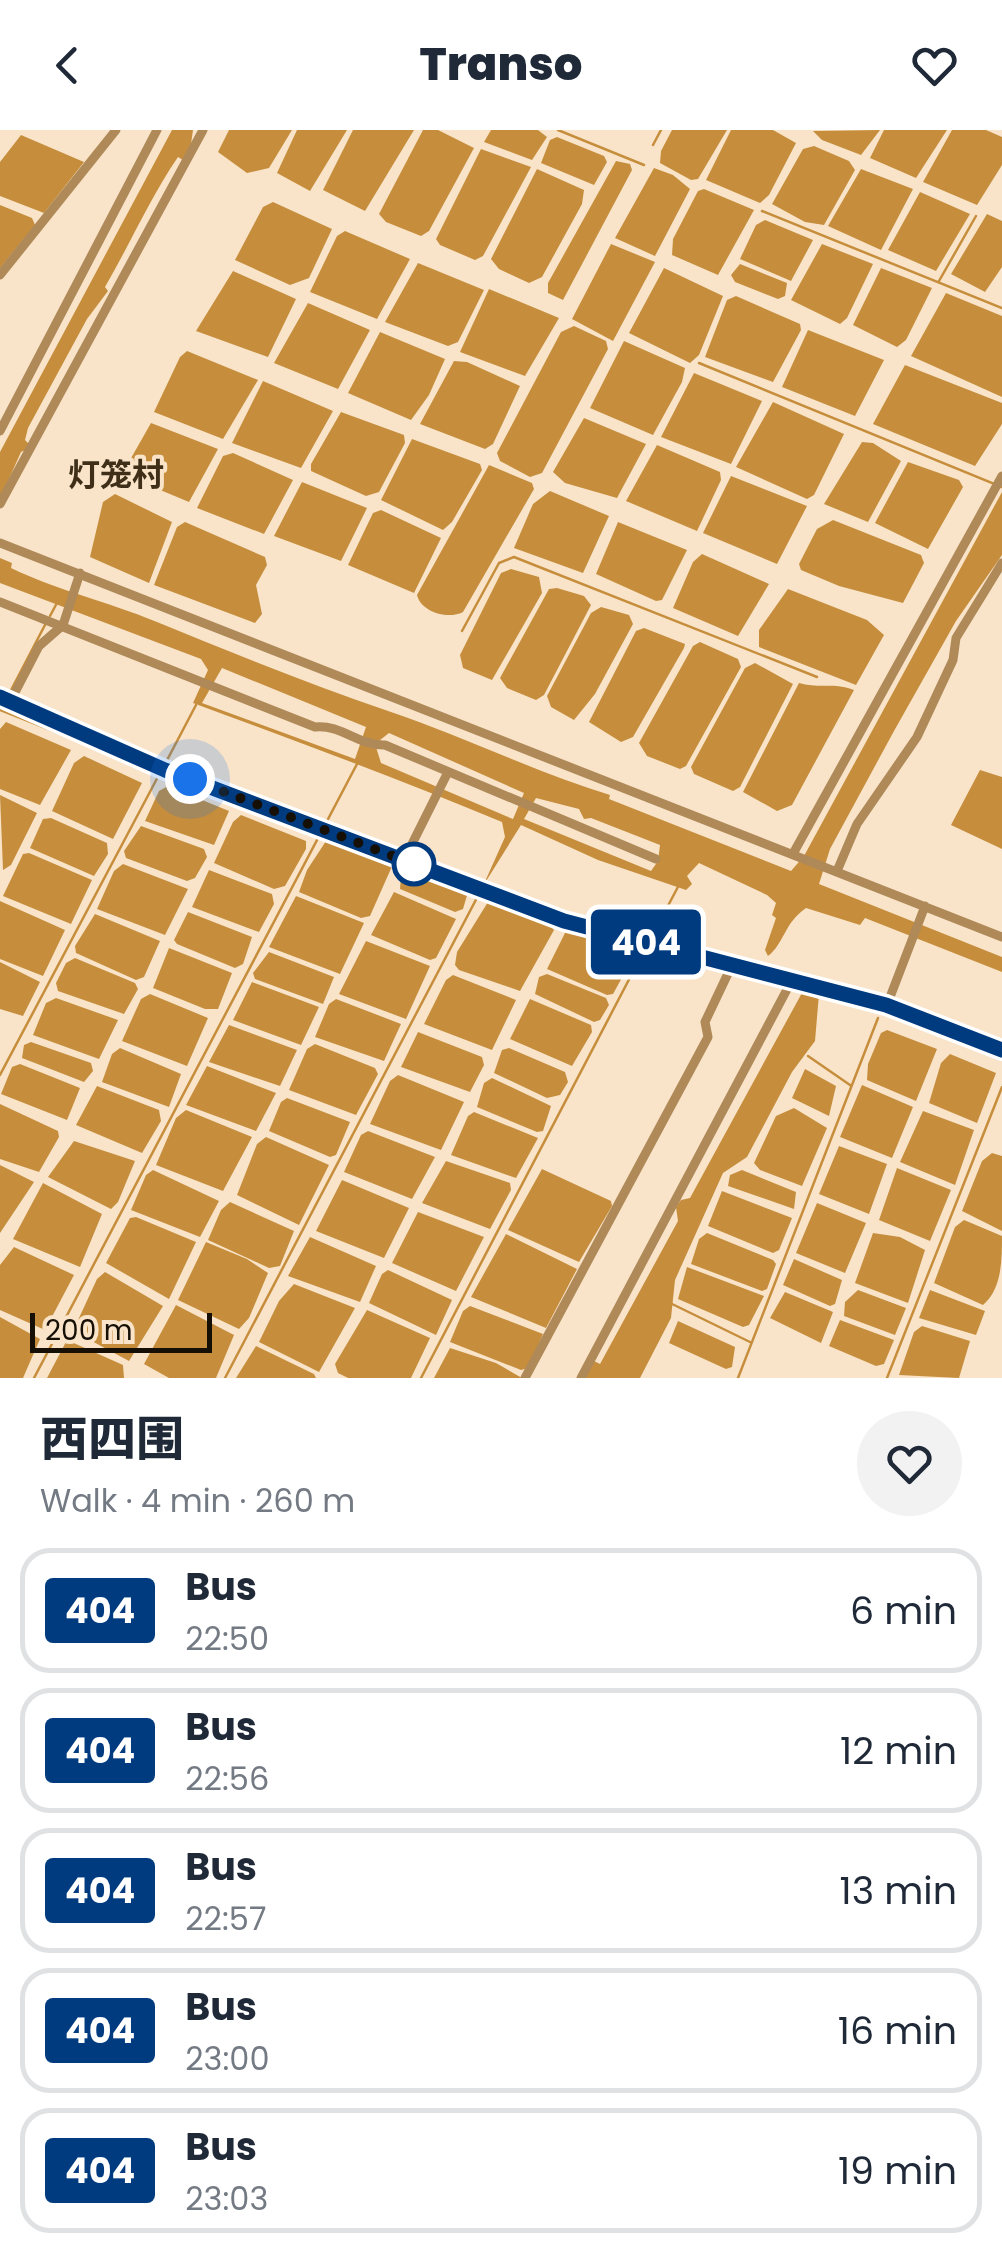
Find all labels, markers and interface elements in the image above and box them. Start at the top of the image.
text: Transo [420,33,582,96]
icon: back [40,38,95,93]
icon: heart [907,38,962,93]
district label: 灯笼村 [68,452,164,497]
your location [165,754,215,804]
unlabelled marker [393,843,435,885]
line badge: 404 [588,910,704,974]
text: 404 [611,918,681,967]
scale bar [30,1308,212,1352]
text: 200 m [45,1311,133,1350]
text: 西四围 [40,1406,184,1473]
button: heart [857,1411,962,1516]
text: Walk · 4 min · 260 m [40,1478,355,1523]
text: Bus [185,1560,257,1613]
text: 6 min [850,1584,957,1637]
text: 404 [65,1586,135,1635]
text: 22:50 [185,1616,269,1661]
text: Bus [185,1700,257,1753]
text: 12 min [840,1724,957,1777]
text: 404 [65,1726,135,1775]
text: 22:56 [185,1756,269,1801]
text: Bus [185,1840,257,1893]
text: 13 min [840,1864,957,1917]
text: 404 [65,1866,135,1915]
text: 22:57 [185,1896,266,1941]
text: Bus [185,1980,257,2033]
text: 16 min [838,2004,957,2057]
text: 404 [65,2006,135,2055]
text: 23:00 [185,2036,269,2081]
text: Bus [185,2120,257,2173]
text: 19 min [838,2144,957,2197]
text: 404 [65,2146,135,2195]
text: 23:03 [185,2176,268,2221]

